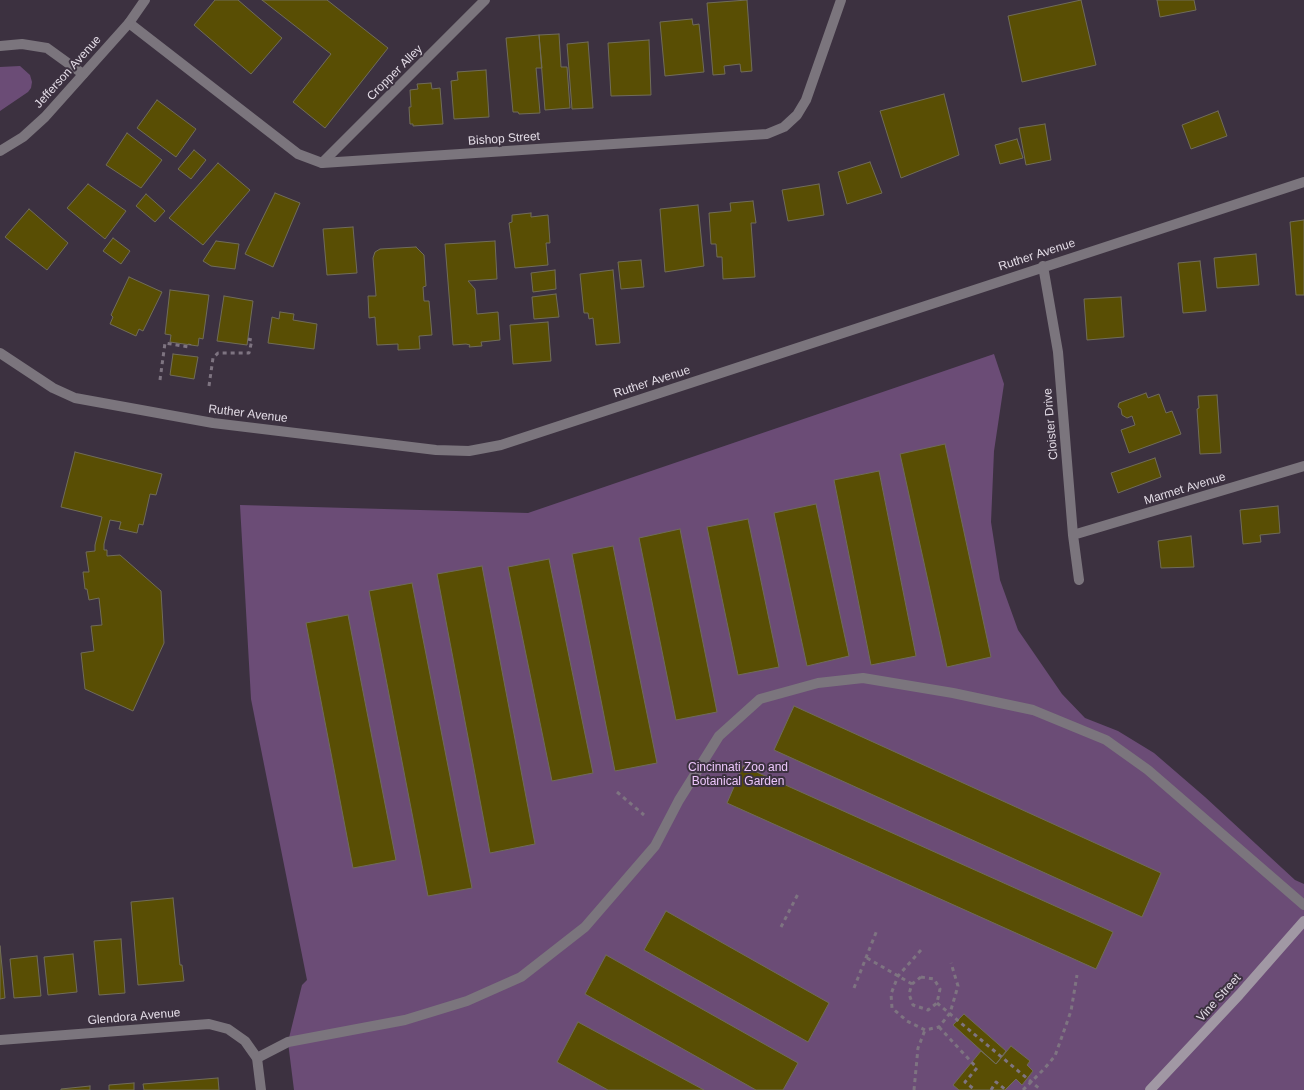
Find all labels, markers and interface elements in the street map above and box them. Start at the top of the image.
street label: Jefferson Avenue [32,33,104,111]
street label: Cropper Alley [364,42,426,104]
street label: Bishop Street [468,129,540,149]
street label: Ruther Avenue [997,236,1077,274]
street label: Ruther Avenue [612,363,692,401]
street label: Cloister Drive [1041,388,1061,460]
street label: Ruther Avenue [208,402,288,426]
street label: Marmet Avenue [1142,470,1228,508]
park label: Cincinnati Zoo and Botanical Garden [688,761,788,789]
street label: Vine Street [1194,971,1244,1025]
street label: Glendora Avenue [87,1006,181,1028]

